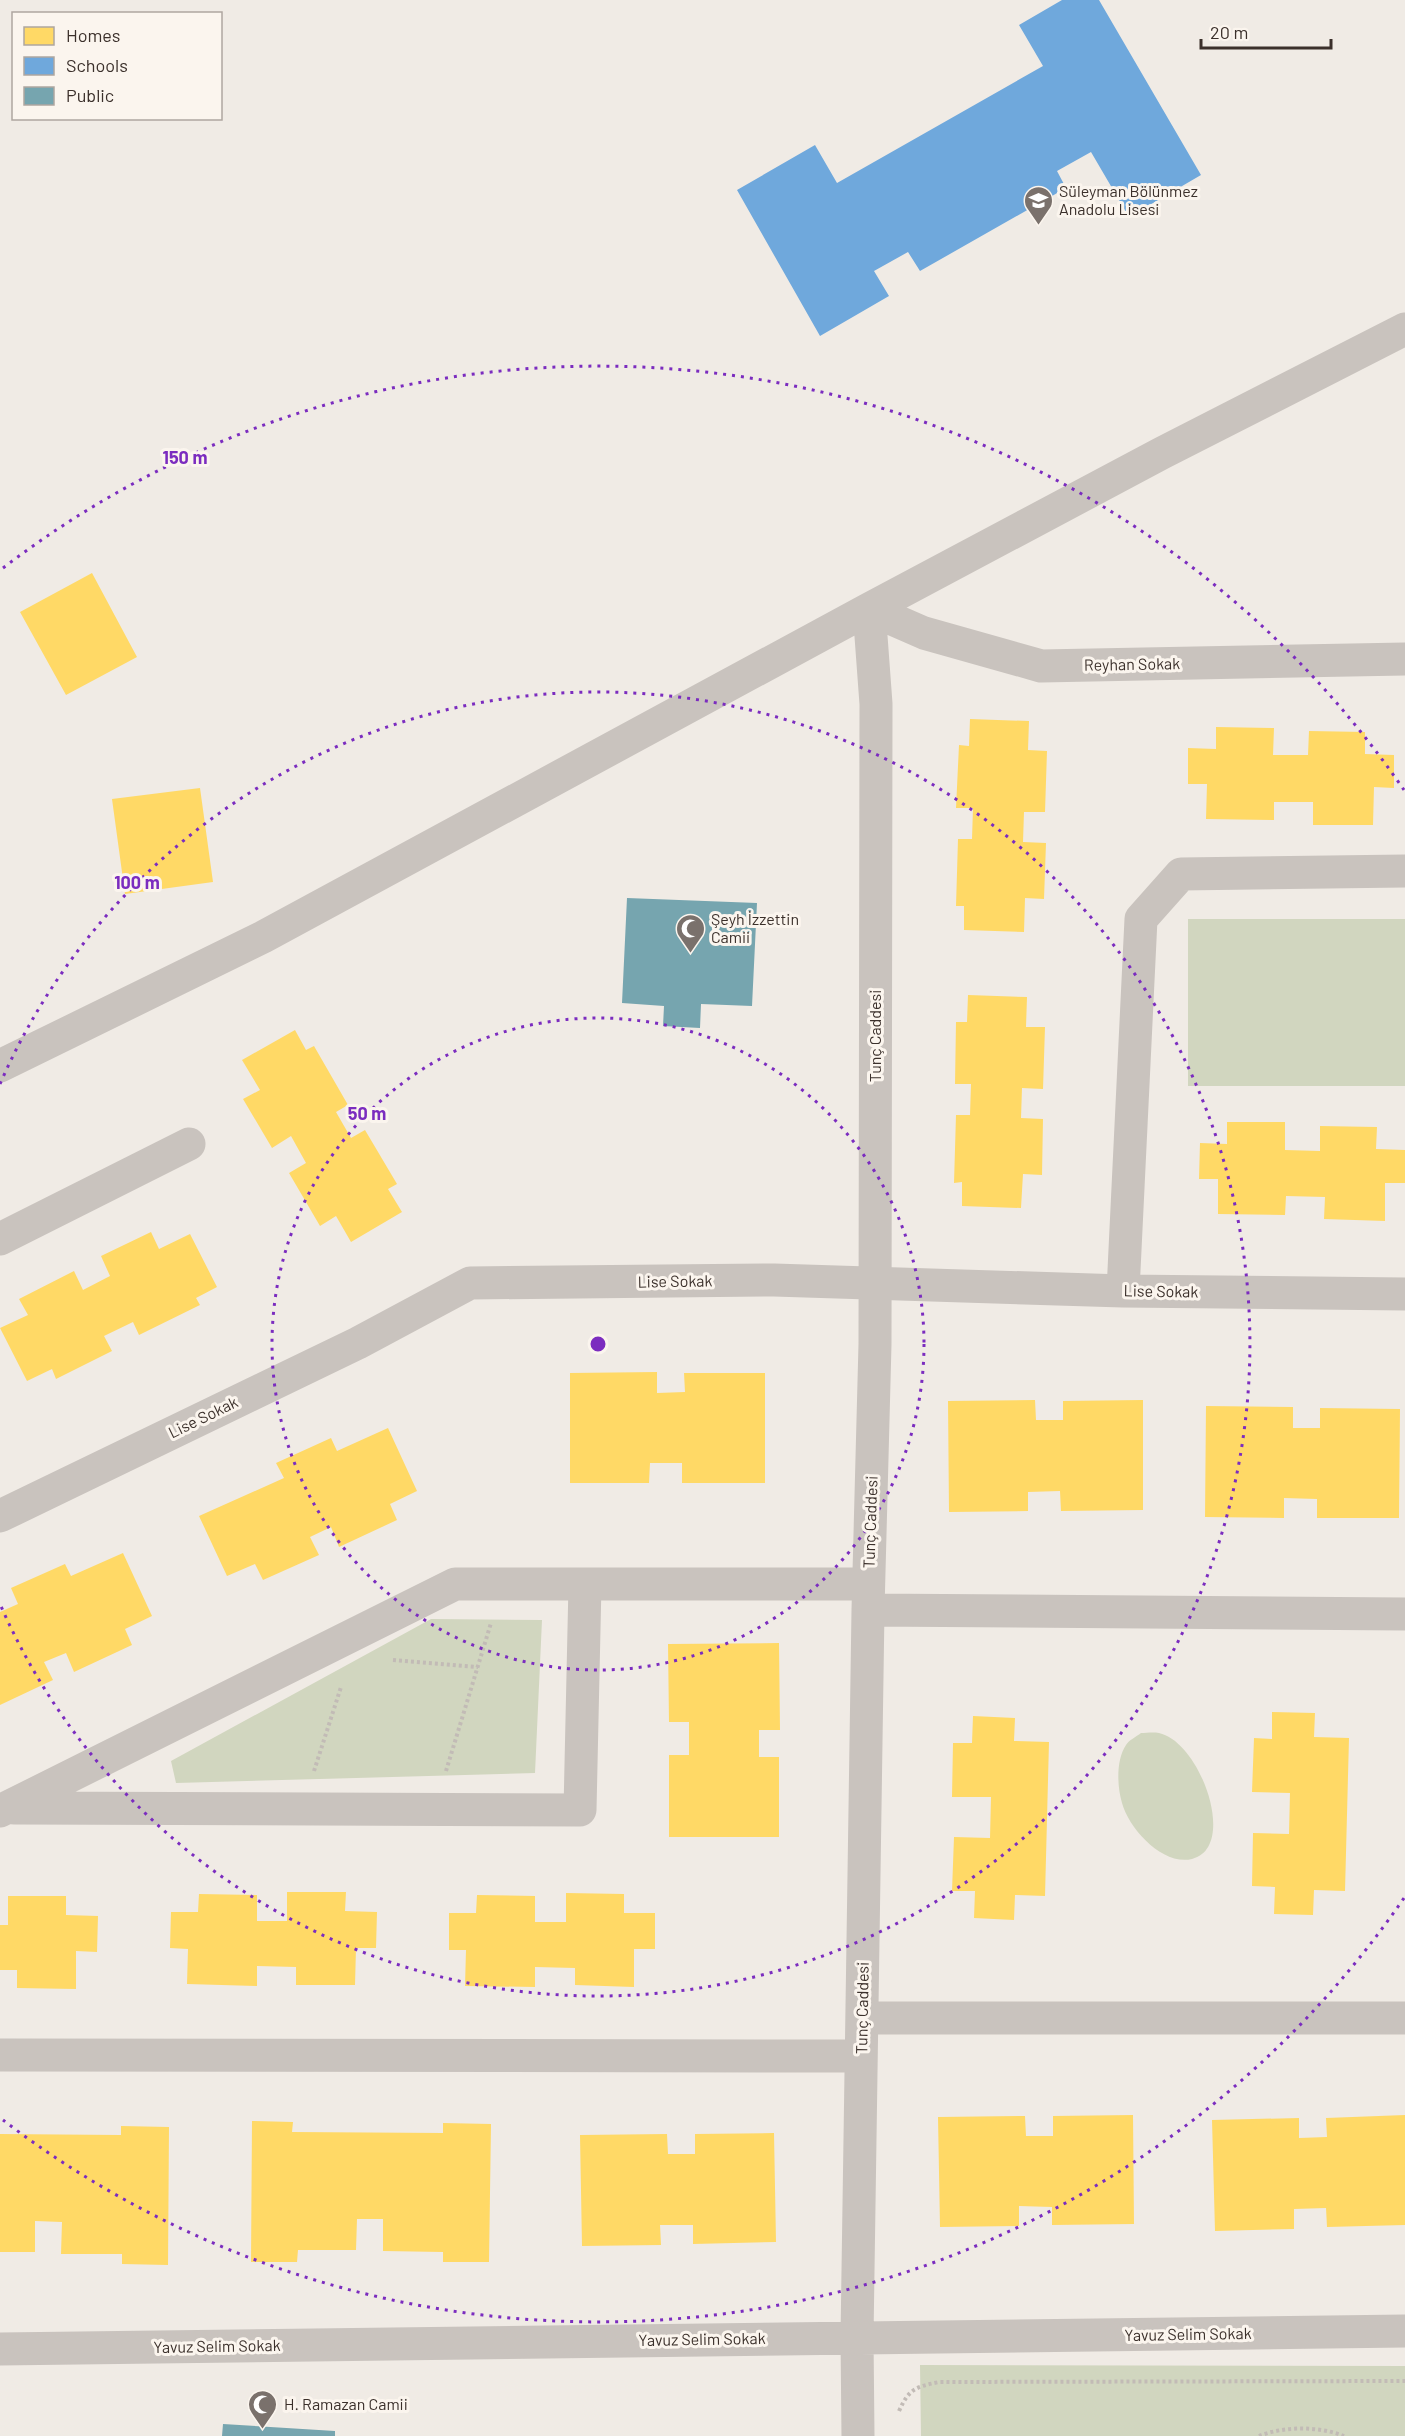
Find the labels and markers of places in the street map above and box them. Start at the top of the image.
place label: Süleyman Bölünmez Anadolu Lisesi [1059,181,1198,218]
school or university icon: Süleyman Bölünmez Anadolu Lisesi [1022,184,1054,226]
place label: Şeyh İzzettin Camii [711,909,799,946]
mosque icon: Şeyh İzzettin Camii [674,912,706,954]
centre of rings [588,1334,608,1354]
mosque icon: H. Ramazan Camii [247,2388,279,2430]
place label: H. Ramazan Camii [284,2394,408,2413]

